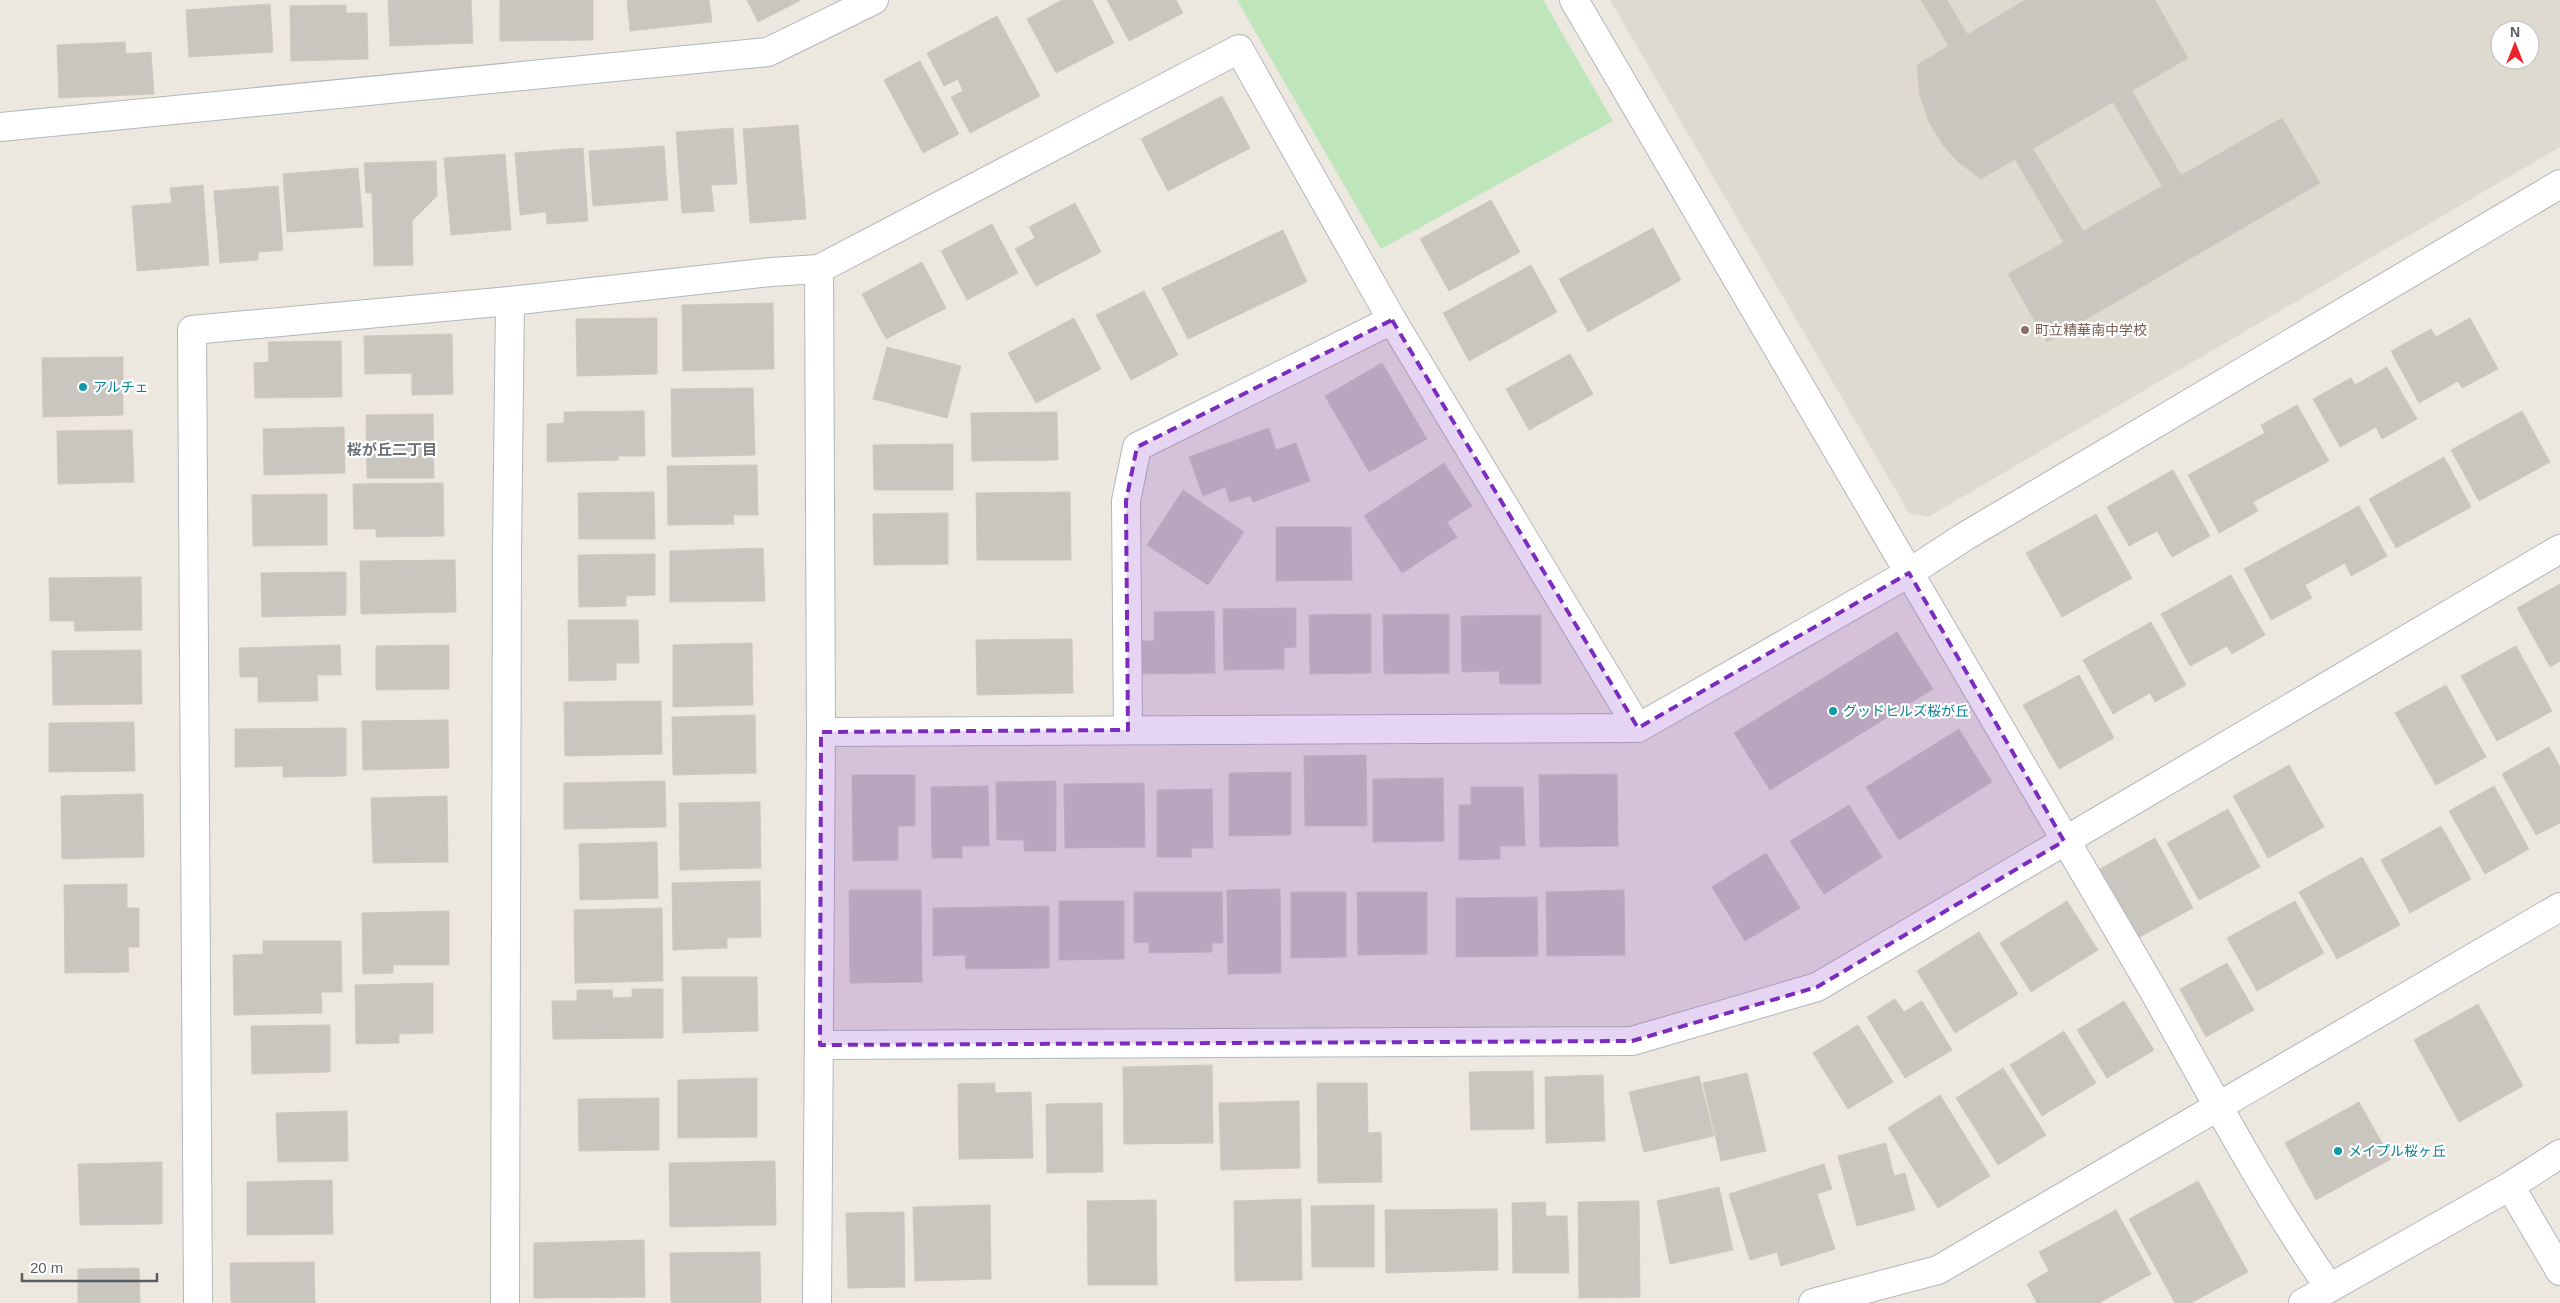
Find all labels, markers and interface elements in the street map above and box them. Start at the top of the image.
north arrow [2490,20,2540,70]
text: N [2510,24,2520,40]
place label: 町立精華南中学校 [2035,322,2147,338]
marker: 町立精華南中学校 [2019,324,2031,336]
place label: アルチェ [93,379,149,395]
marker: アルチェ [77,381,89,393]
district label: 桜が丘二丁目 [347,441,437,458]
place label: グッドヒルズ桜が丘 [1843,703,1969,719]
marker: グッドヒルズ桜が丘 [1827,705,1839,717]
place label: メイプル桜ヶ丘 [2348,1143,2446,1159]
marker: メイプル桜ヶ丘 [2332,1145,2344,1157]
scale bar [22,1250,158,1282]
text: 20 m [30,1259,63,1276]

